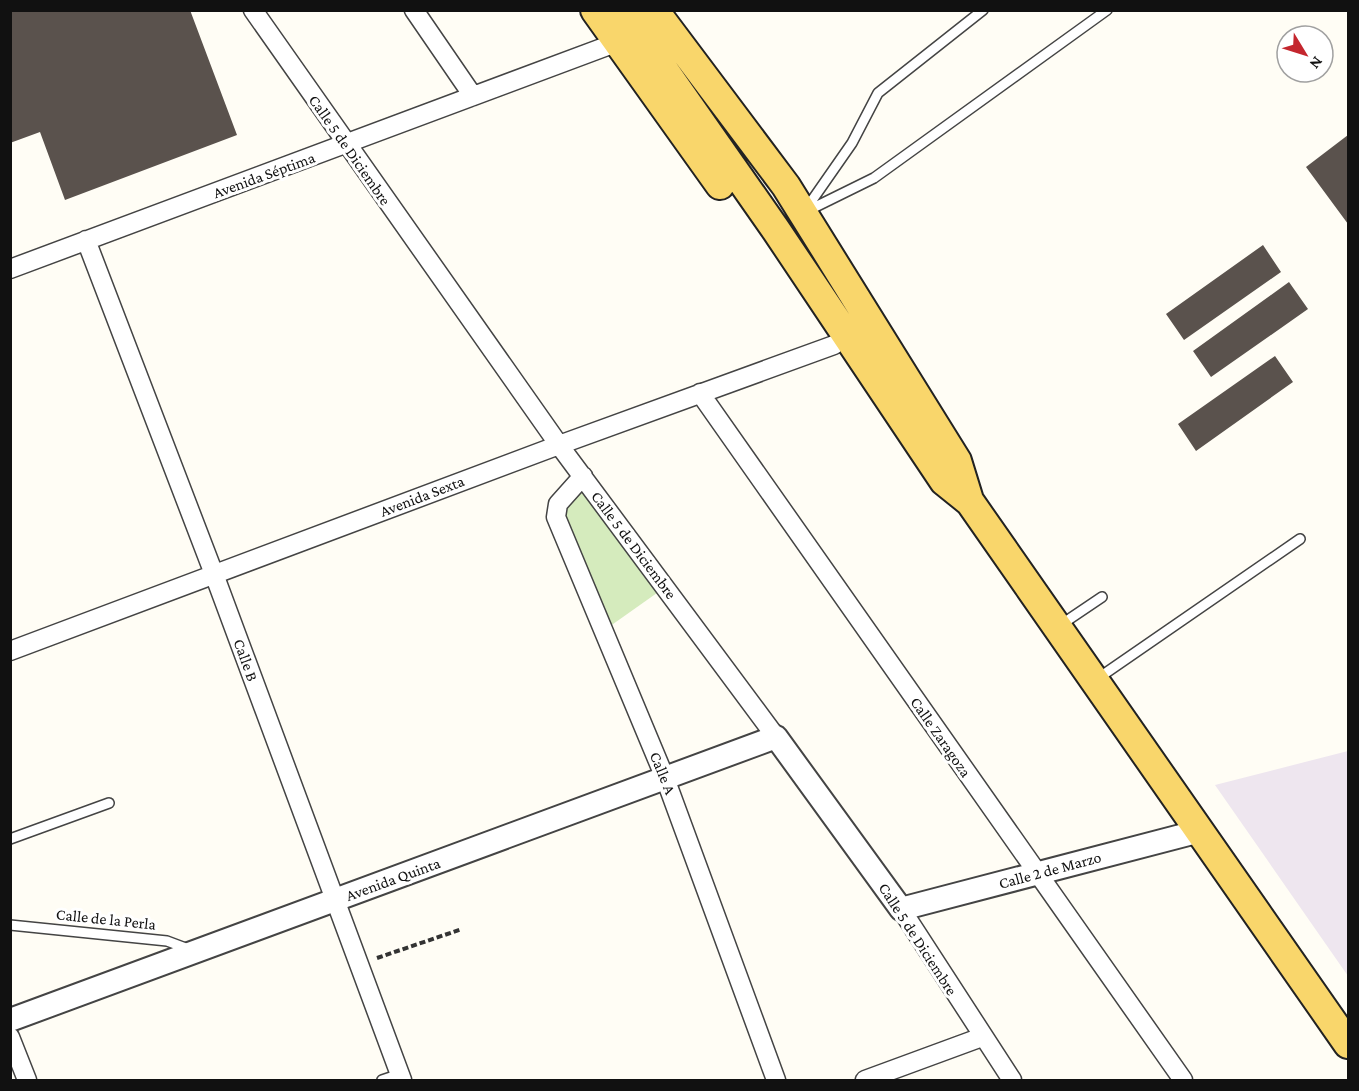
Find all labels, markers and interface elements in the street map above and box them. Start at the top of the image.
north arrow [1275,24,1335,84]
text: N [1306,53,1326,73]
street label: Calle 5 de Diciembre [306,92,394,208]
street label: Avenida Séptima [211,148,318,202]
street label: Avenida Sexta [377,472,467,520]
street label: Calle 5 de Diciembre [588,488,680,602]
street label: Calle B [230,636,262,684]
street label: Calle Zaragoza [906,694,975,781]
street label: Calle A [647,749,680,798]
street label: Calle 2 de Marzo [997,848,1103,892]
street label: Avenida Quinta [343,854,443,904]
street label: Calle 5 de Diciembre [875,880,961,998]
street label: Calle de la Perla [55,905,157,933]

